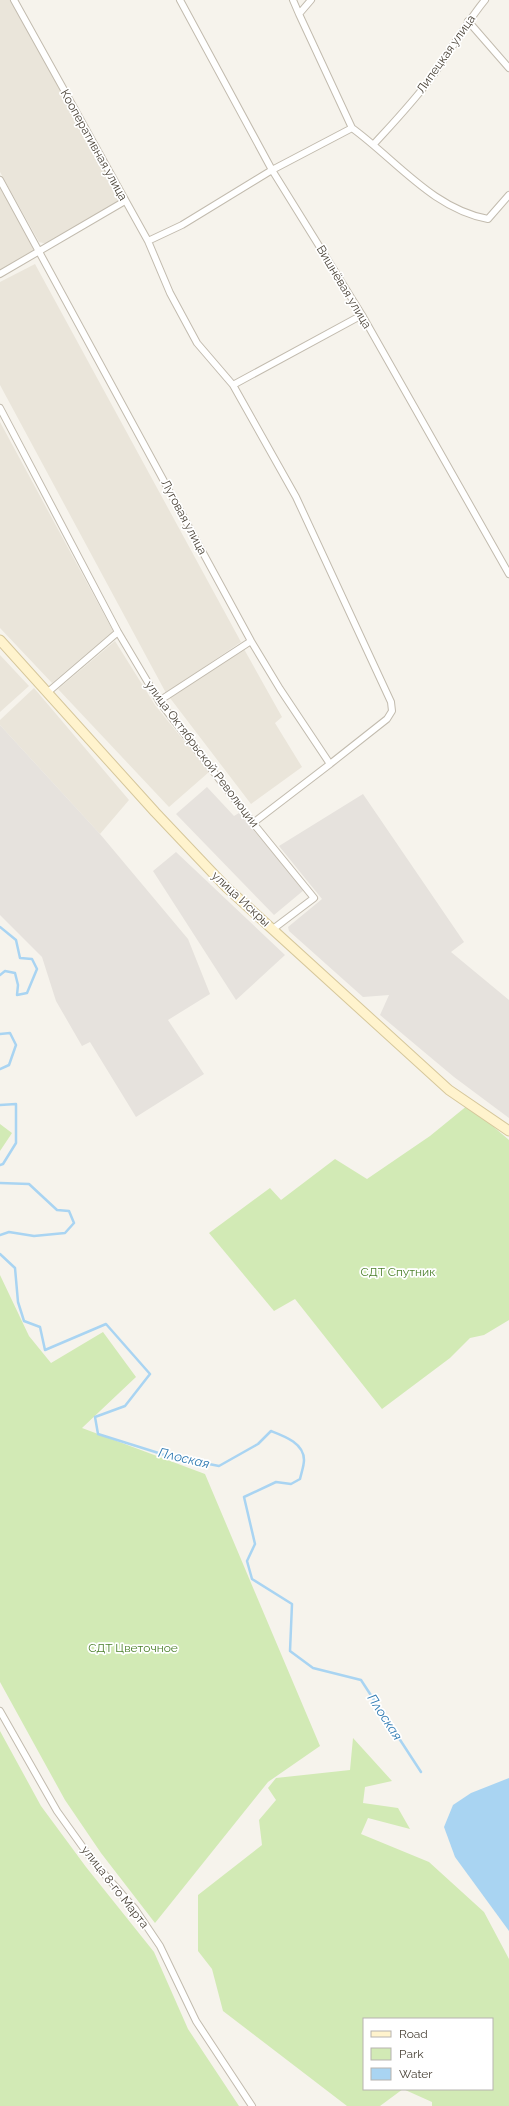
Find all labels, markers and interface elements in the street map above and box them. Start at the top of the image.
street label: Липецкая улица [414,12,478,96]
street label: Кооперативная улица [58,87,130,203]
street label: Вишнёвая улица [314,243,374,331]
street label: Луговая улица [158,477,210,557]
street label: улица Октябрьской Революции [142,678,262,830]
street label: улица Искры [209,868,273,930]
park label: СДТ Спутник [361,1265,435,1279]
water label: Плоская [157,1445,211,1471]
park label: СДТ Цветочное [88,1641,178,1655]
water label: Плоская [365,1691,405,1743]
street label: улица 8-го Марта [78,1843,152,1931]
legend [363,2018,493,2090]
text: Road [399,2027,428,2041]
text: Park [399,2047,424,2061]
text: Water [399,2067,433,2081]

